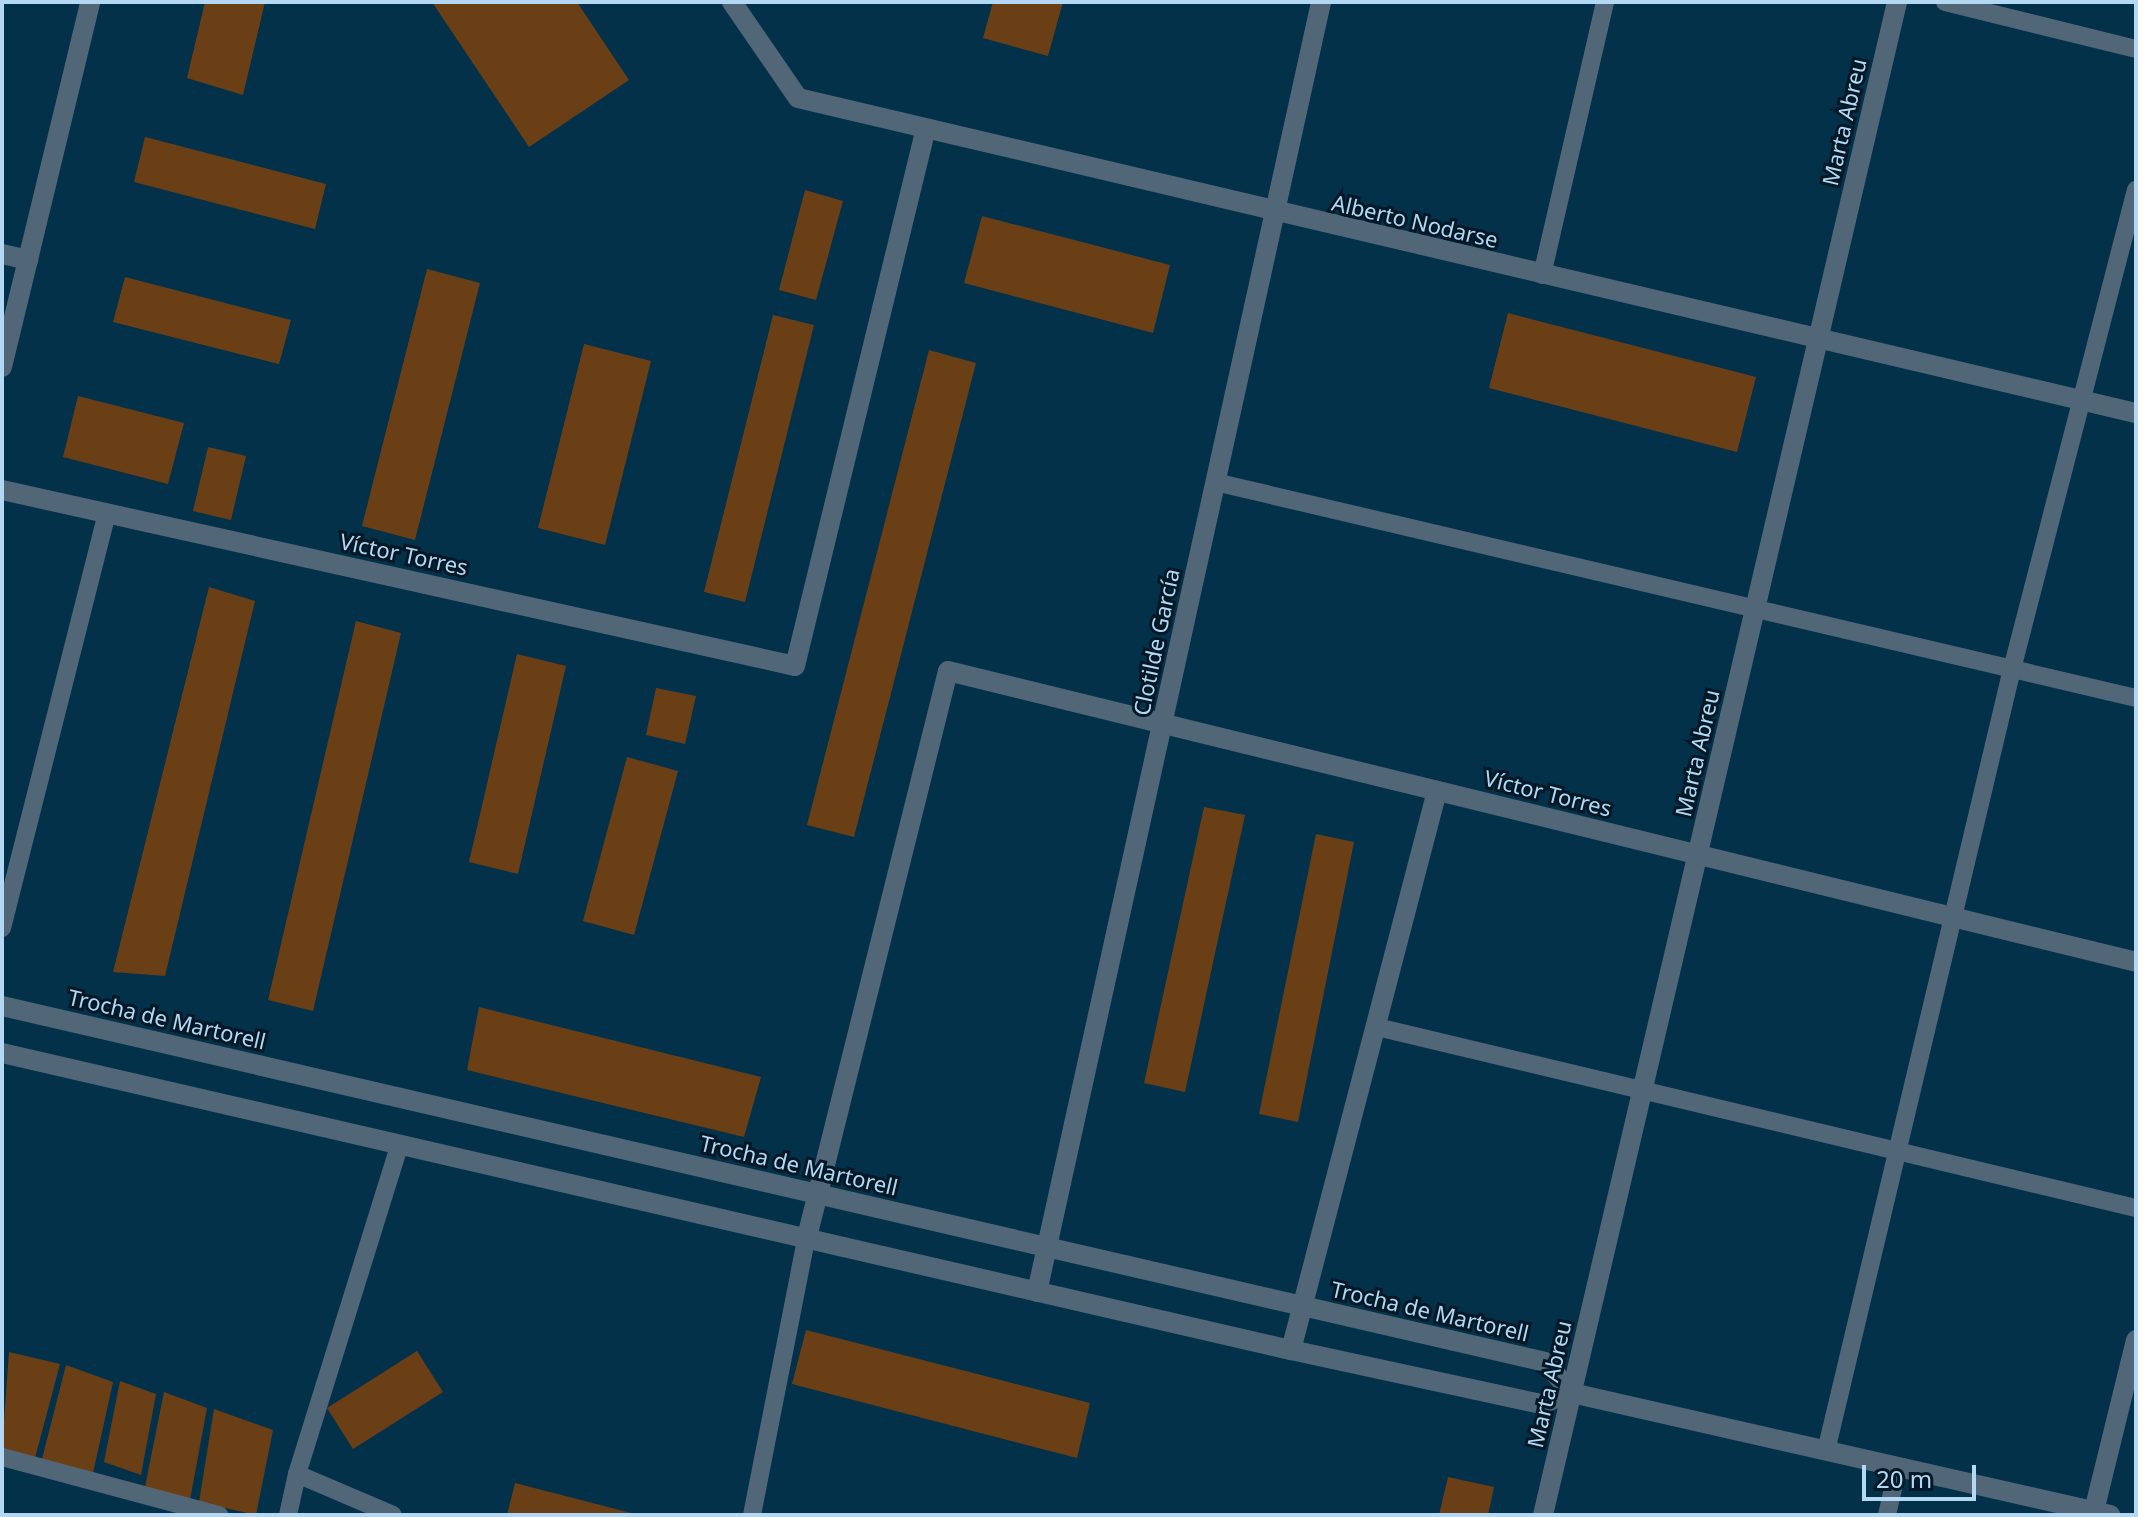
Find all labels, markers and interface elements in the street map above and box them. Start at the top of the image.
street label: Marta Abreu [1817,56,1871,188]
street label: Alberto Nodarse [1329,189,1501,253]
street label: Víctor Torres [338,528,470,580]
street label: Clotilde García [1128,566,1184,718]
street label: Marta Abreu [1670,687,1724,819]
street label: Víctor Torres [1482,764,1614,822]
street label: Trocha de Martorell [66,983,268,1055]
street label: Trocha de Martorell [698,1129,900,1201]
street label: Trocha de Martorell [1329,1275,1531,1347]
street label: Marta Abreu [1522,1318,1576,1450]
scale bar [1866,1449,1980,1499]
text: 20 m [1876,1462,1932,1495]

